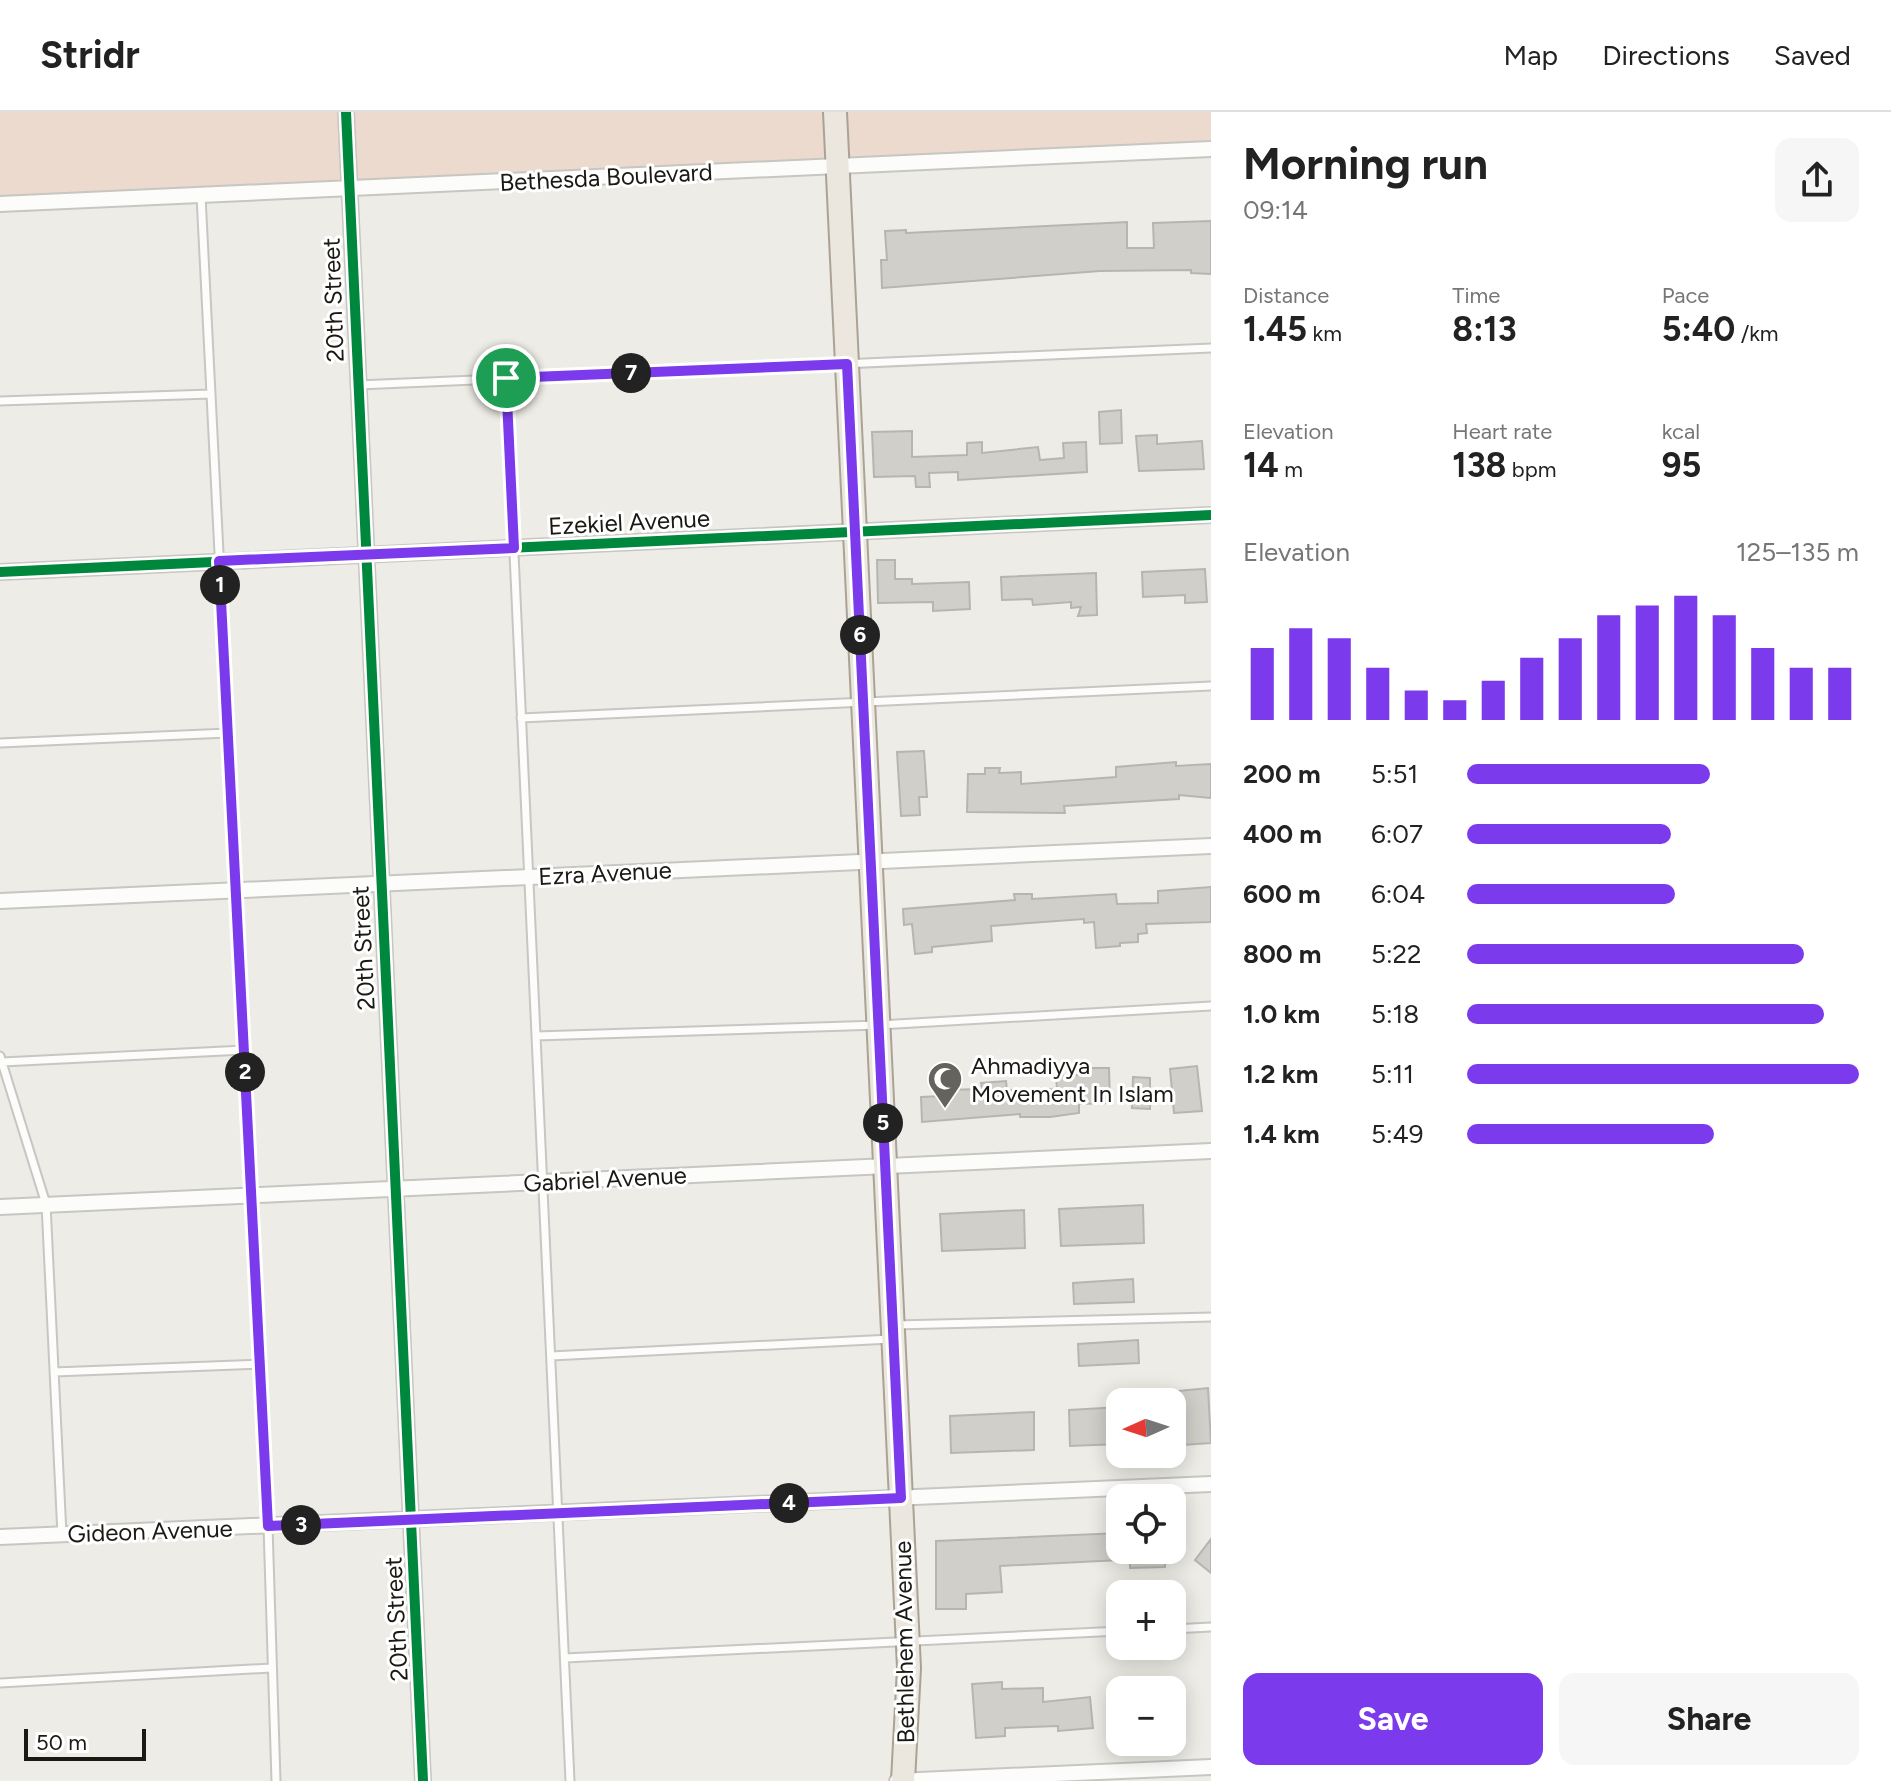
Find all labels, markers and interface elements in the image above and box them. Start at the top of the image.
text: Stridr [40,32,140,78]
text: Map [1504,38,1558,72]
text: Directions [1602,38,1730,72]
text: Saved [1774,38,1851,72]
text: Morning run [1243,137,1488,190]
button: share [1775,138,1859,222]
street label: Bethesda Boulevard [499,157,713,197]
text: 09:14 [1243,194,1308,226]
street label: 20th Street [316,237,350,363]
text: Distance [1243,282,1329,309]
text: Time [1452,282,1500,309]
text: Pace [1662,282,1709,309]
text: 1.45 [1243,309,1307,350]
text: 8:13 [1452,309,1517,350]
text: 5:40 [1662,309,1735,350]
text: km [1307,320,1342,347]
text: /km [1735,320,1779,347]
pin [472,344,540,412]
pin: 7 [611,353,651,393]
icon: arrive [484,356,528,400]
text: 7 [625,359,637,386]
text: Elevation [1243,418,1333,445]
text: Heart rate [1452,418,1552,445]
text: kcal [1662,418,1700,445]
text: 14 [1243,445,1279,486]
text: 138 [1452,445,1506,486]
text: 95 [1662,445,1701,486]
text: m [1279,456,1303,483]
text: bpm [1506,456,1556,483]
street label: Ezekiel Avenue [547,503,711,541]
text: Elevation [1243,536,1350,568]
text: 125–135 m [1736,536,1859,568]
pin: 1 [200,565,240,605]
text: 1 [215,571,225,598]
pin: 6 [840,615,880,655]
text: 6 [854,621,866,648]
text: 200 m [1243,758,1321,790]
text: 5:51 [1371,758,1418,790]
text: 400 m [1243,818,1322,850]
text: 6:07 [1371,818,1423,850]
street label: Ezra Avenue [538,855,672,891]
text: 600 m [1243,878,1321,910]
text: 6:04 [1371,878,1425,910]
street label: 20th Street [345,885,381,1011]
text: 800 m [1243,938,1321,970]
text: 5:22 [1371,938,1422,970]
text: 1.0 km [1243,998,1320,1030]
text: 5:18 [1371,998,1419,1030]
place label: Ahmadiyya Movement In Islam [971,1051,1174,1108]
pin: 2 [225,1052,265,1092]
text: 2 [239,1058,251,1085]
text: 1.2 km [1243,1058,1318,1090]
text: 5:11 [1371,1058,1414,1090]
mosque icon: Ahmadiyya Movement In Islam [926,1060,964,1110]
pin: 5 [863,1103,903,1143]
text: 5 [877,1109,889,1136]
text: 1.4 km [1243,1118,1320,1150]
text: 5:49 [1371,1118,1423,1150]
street label: Gabriel Avenue [523,1160,687,1198]
north arrow [1106,1388,1186,1468]
map controls [1106,1388,1186,1756]
pin: 4 [769,1483,809,1523]
button: locate [1106,1484,1186,1564]
text: 4 [782,1489,796,1516]
pin: 3 [281,1505,321,1545]
text: 3 [295,1511,307,1538]
street label: Gideon Avenue [67,1514,233,1548]
street label: Bethlehem Avenue [888,1540,920,1744]
street label: 20th Street [378,1556,414,1682]
button: + [1106,1580,1186,1660]
button: Save [1243,1673,1543,1765]
button: Share [1559,1673,1859,1765]
button: − [1106,1676,1186,1756]
scale bar [24,1725,146,1761]
text: 50 m [36,1729,87,1756]

